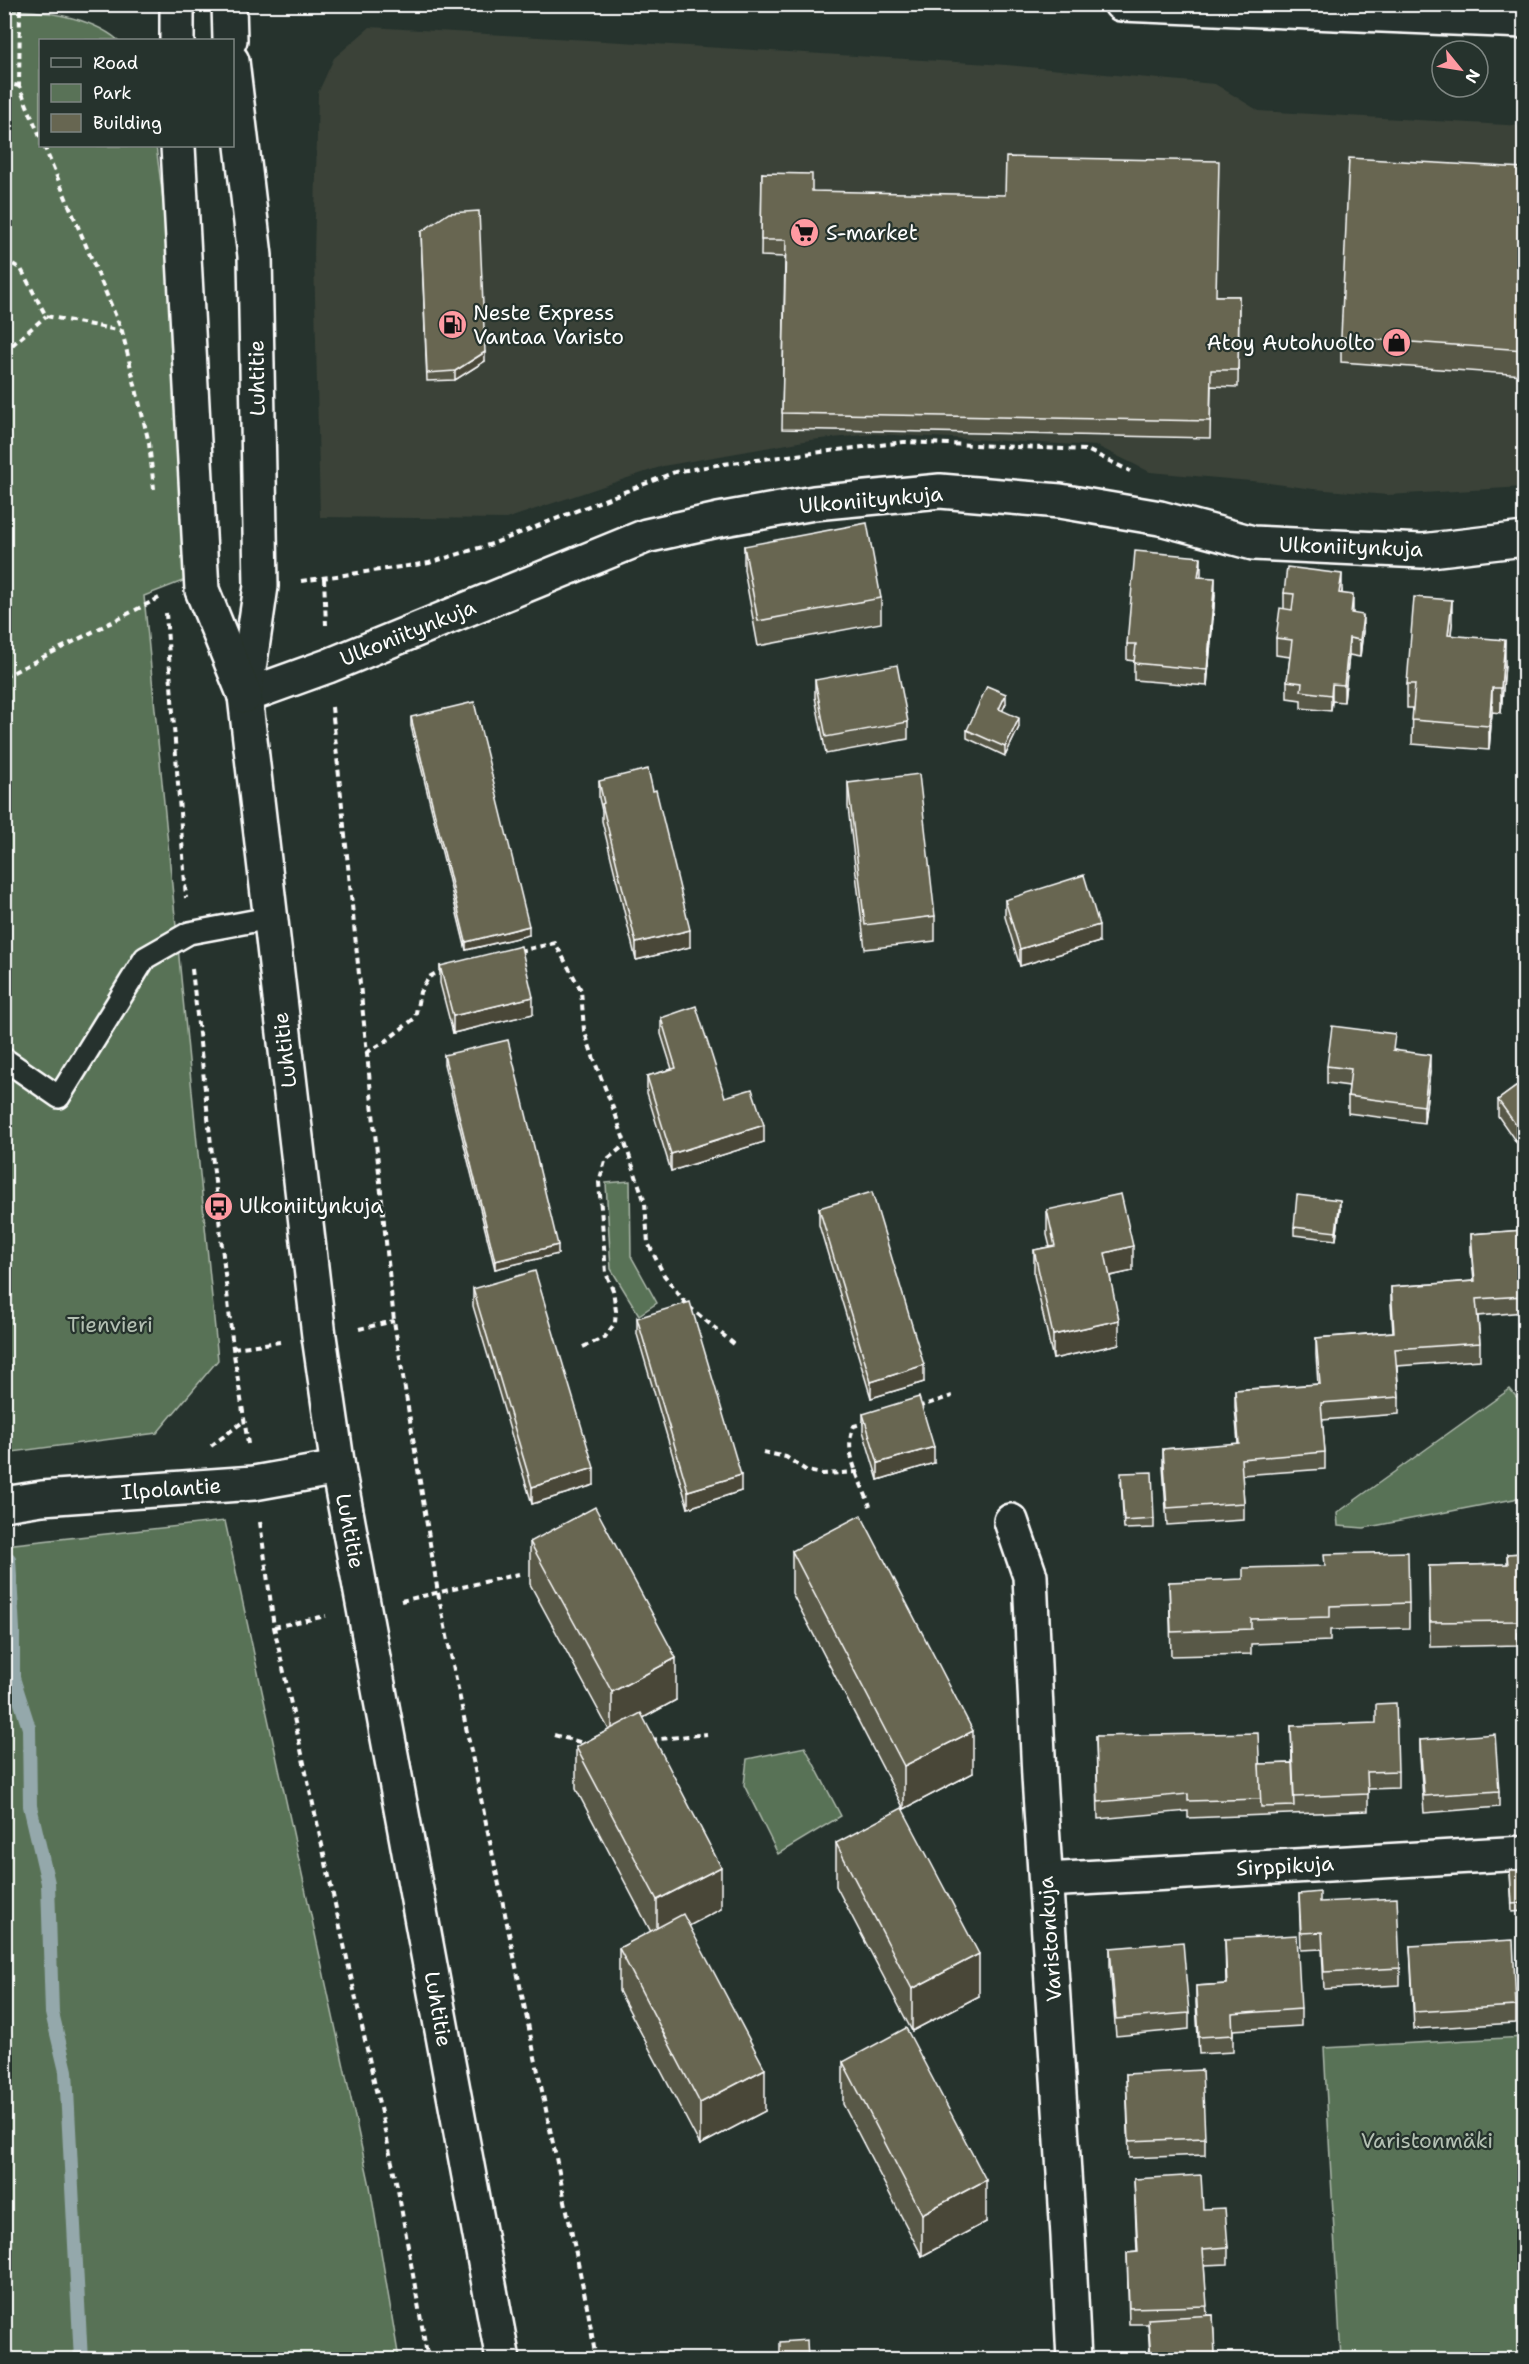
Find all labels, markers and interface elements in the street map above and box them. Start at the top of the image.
legend [39,39,234,147]
north arrow [1430,39,1490,99]
text: Road [93,51,138,75]
text: N [1460,66,1485,87]
text: Park [93,81,132,105]
text: Building [93,111,162,135]
supermarket icon: S-market [789,217,821,249]
place label: S-market [826,219,918,247]
place label: Neste Express Vantaa Varisto [473,299,624,351]
fuel station icon: Neste Express Vantaa Varisto [436,309,468,341]
shop icon: Atoy Autohuolto [1380,327,1412,359]
place label: Atoy Autohuolto [1206,329,1375,357]
street label: Luhtitie [242,340,272,416]
street label: Ulkoniitynkuja [798,480,944,520]
street label: Ulkoniitynkuja [1278,530,1424,564]
street label: Ulkoniitynkuja [336,593,480,673]
street label: Luhtitie [266,1011,304,1089]
bus stop icon: Ulkoniitynkuja [202,1190,234,1222]
place label: Ulkoniitynkuja [239,1192,383,1220]
park label: Tienvieri [67,1311,153,1339]
street label: Ilpolantie [120,1472,222,1506]
street label: Luhtitie [329,1491,371,1571]
street label: Sirppikuja [1235,1849,1335,1883]
street label: Varistonkuja [1032,1875,1068,2003]
street label: Luhtitie [418,1969,458,2049]
park label: Varistonmäki [1361,2127,1493,2155]

